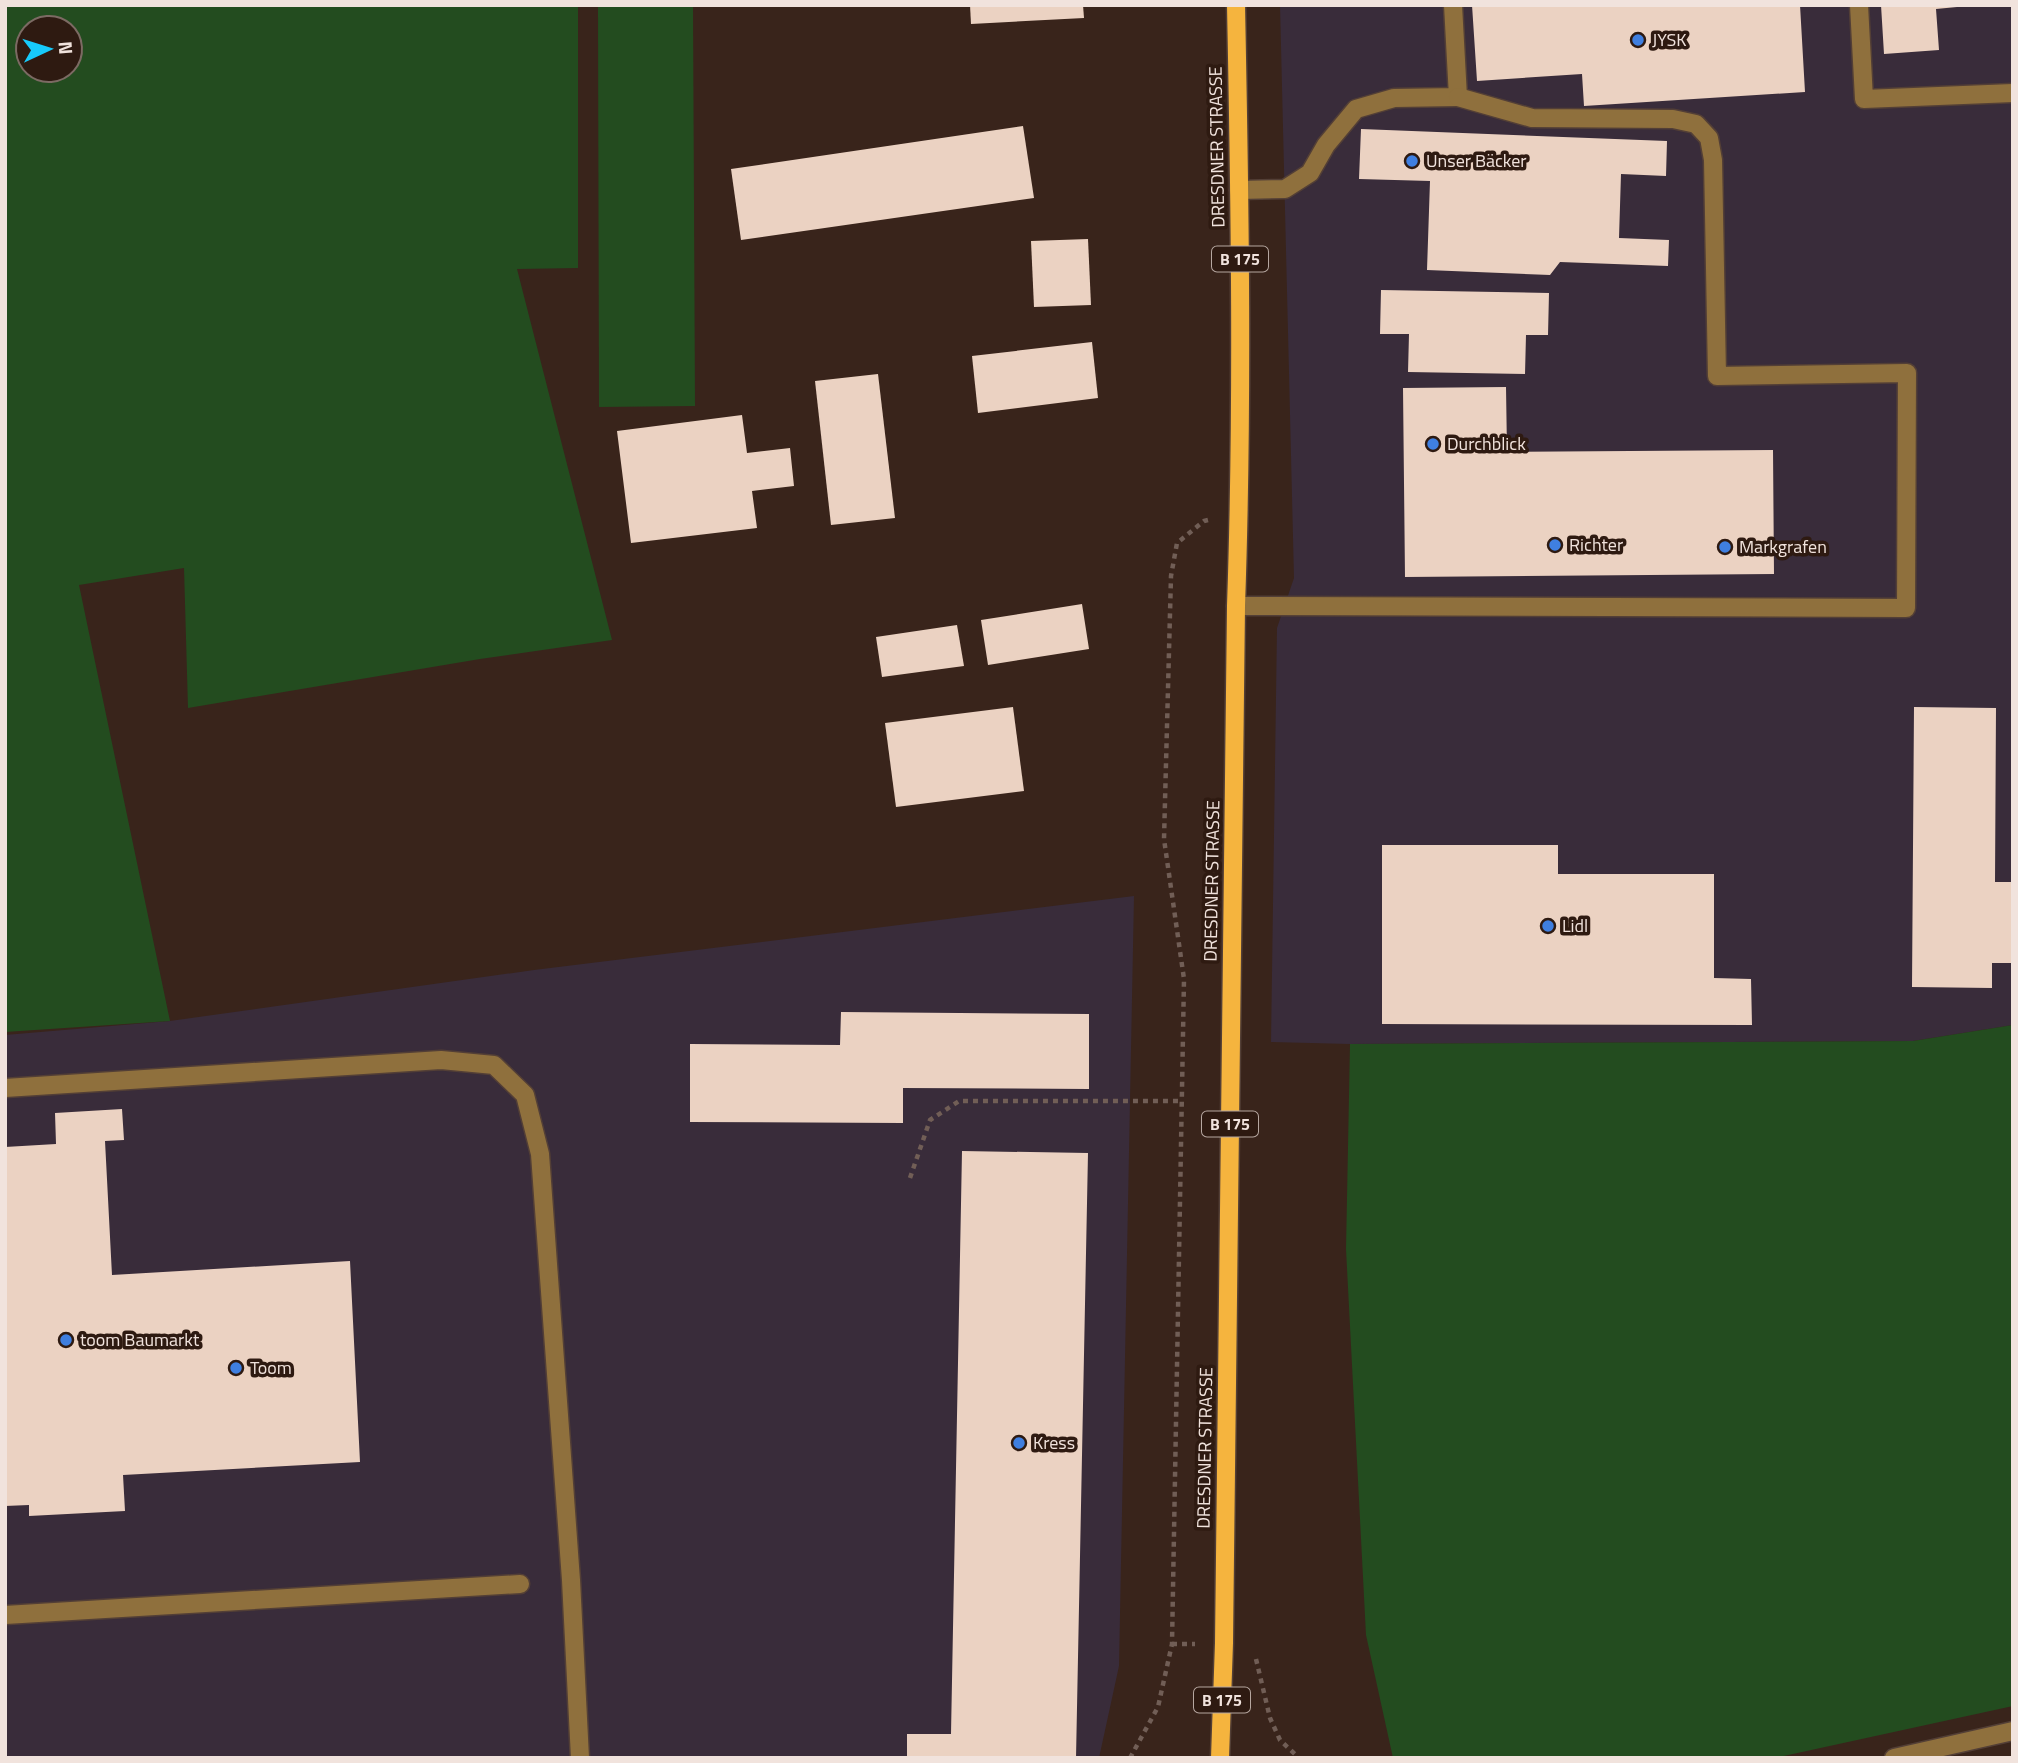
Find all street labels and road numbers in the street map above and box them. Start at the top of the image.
street label: DRESDNER STRASSE [1202,66,1231,228]
road number: B 175 [1212,246,1268,272]
street label: DRESDNER STRASSE [1197,800,1226,962]
road number: B 175 [1202,1112,1258,1136]
street label: DRESDNER STRASSE [1190,1367,1219,1529]
road number: B 175 [1194,1688,1250,1712]

